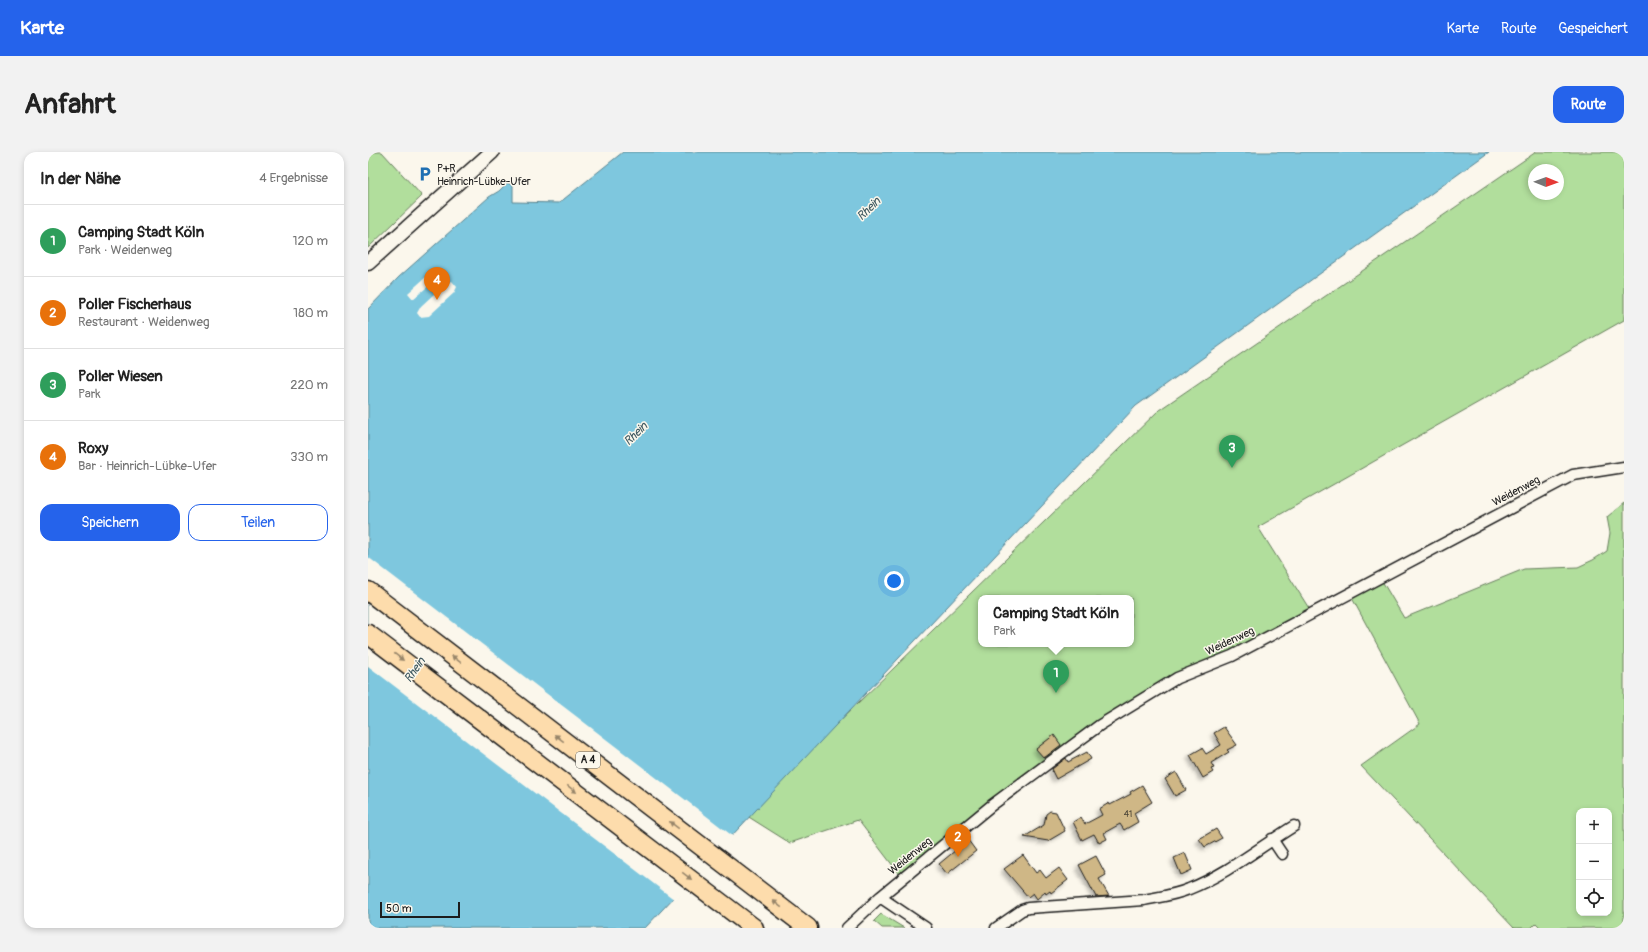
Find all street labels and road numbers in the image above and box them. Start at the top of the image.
street label: Weidenweg [1490,473,1542,509]
street label: Weidenweg [1204,624,1257,658]
road number: A 4 [576,752,600,768]
street label: Weidenweg [886,834,935,877]

